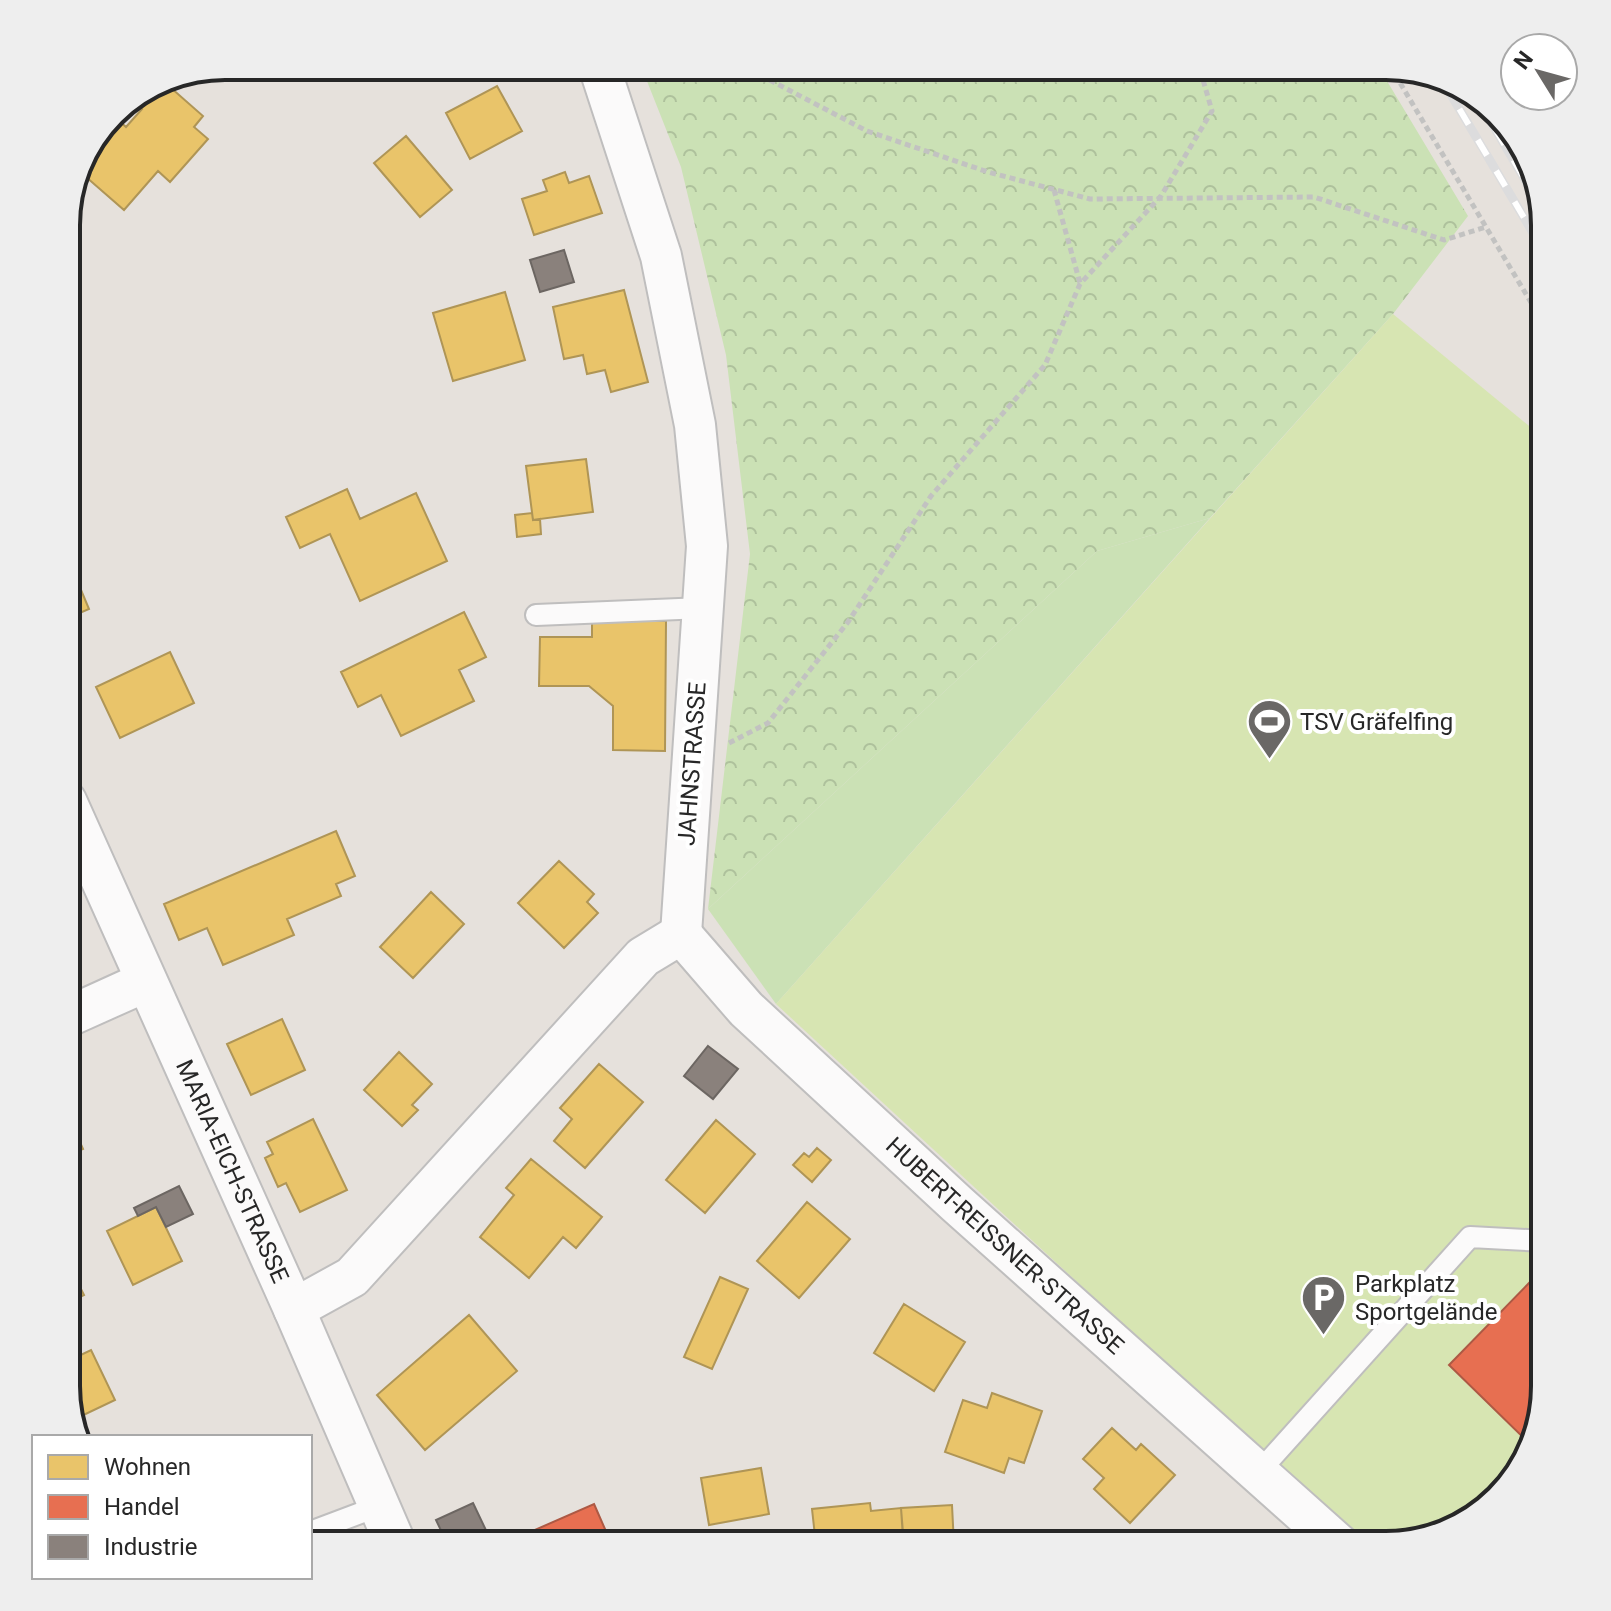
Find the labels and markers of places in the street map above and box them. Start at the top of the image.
sports icon: TSV Gräfelfing [1245,698,1293,761]
place label: TSV Gräfelfing [1300,708,1453,736]
place label: Parkplatz Sportgelände [1355,1270,1498,1326]
parking icon: Parkplatz Sportgelände [1300,1274,1348,1337]

